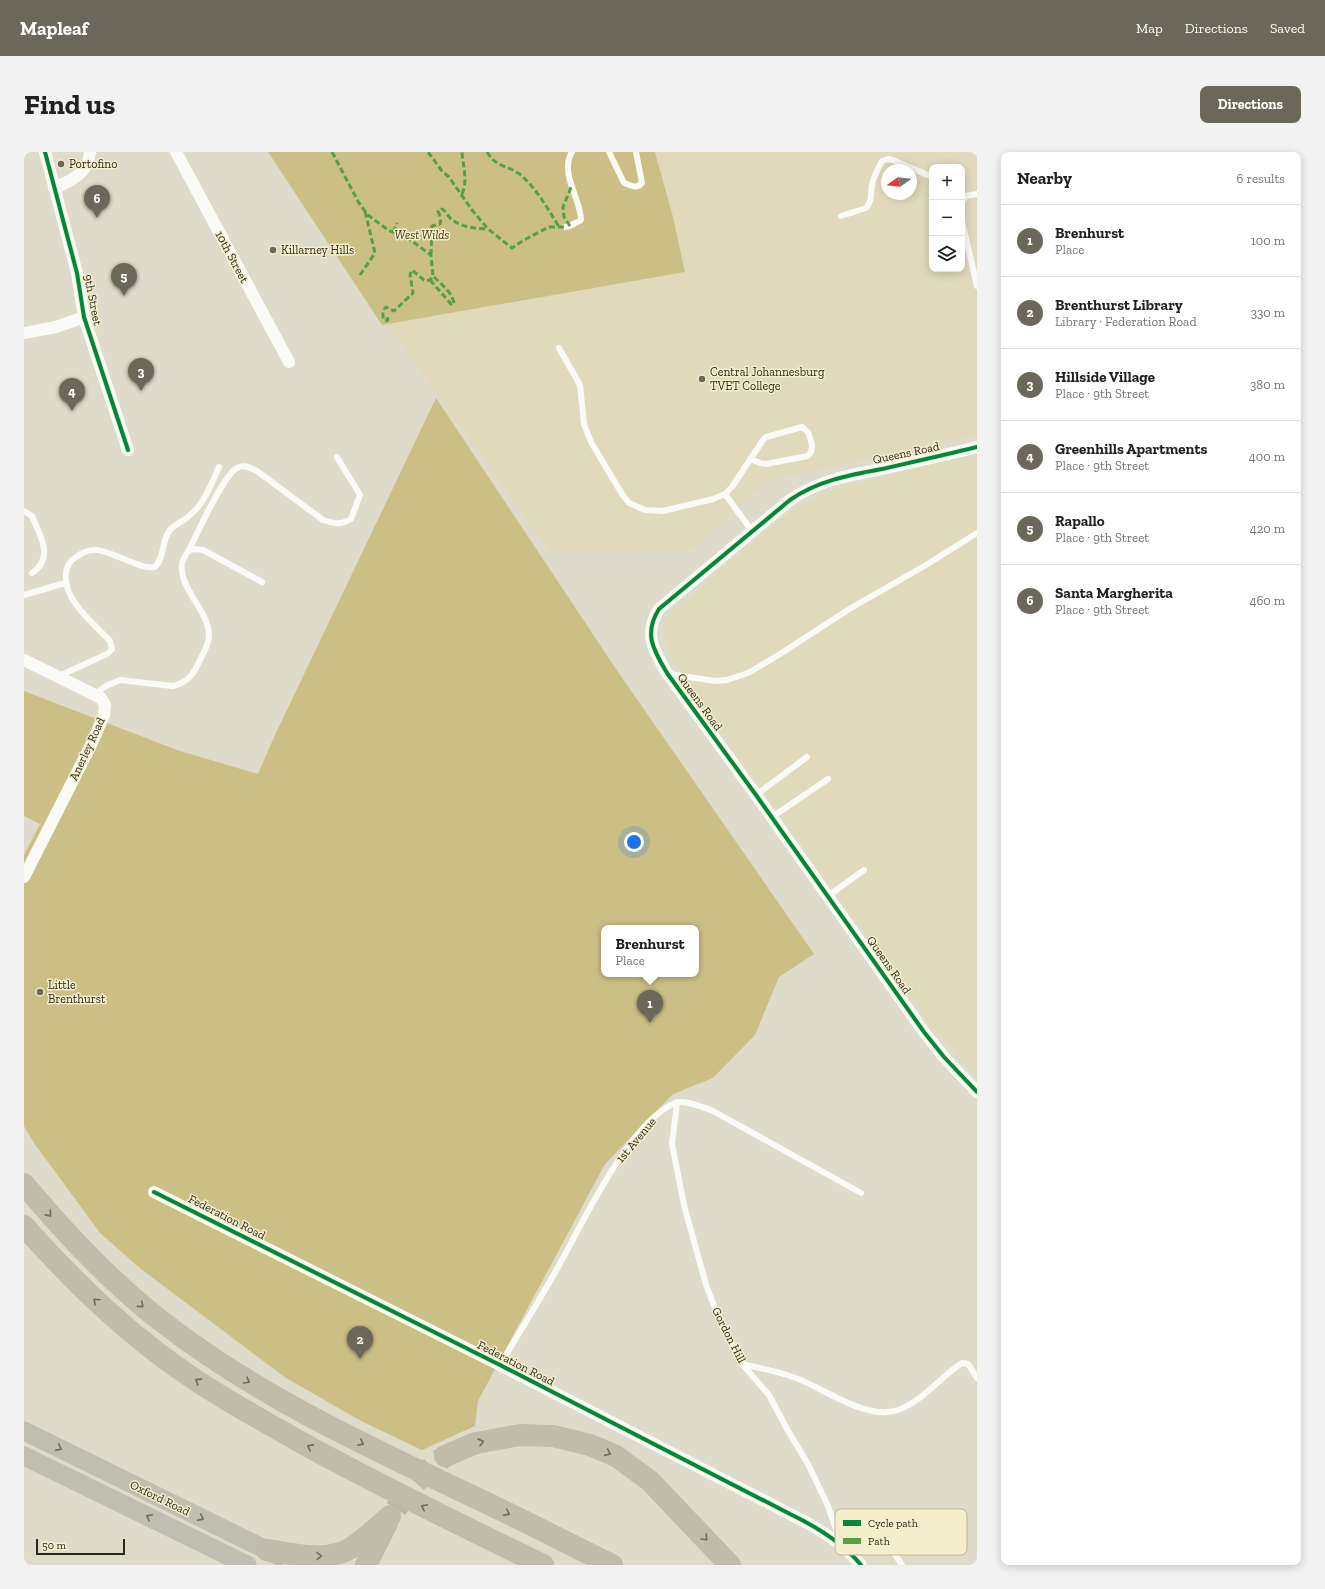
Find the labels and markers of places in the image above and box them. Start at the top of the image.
place label: Portofino [69,157,117,171]
marker: Portofino [56,159,66,169]
pin: 6 [84,185,110,218]
place label: Killarney Hills [281,243,354,257]
marker: Killarney Hills [268,245,278,255]
pin: 5 [111,263,137,296]
pin: 3 [128,358,154,391]
place label: Central Johannesburg TVET College [710,365,825,393]
marker: Central Johannesburg TVET College [697,374,707,384]
pin: 4 [59,378,85,411]
place label: Little Brenthurst [48,978,106,1006]
marker: Little Brenthurst [35,987,45,997]
pin: 1 [637,990,663,1023]
pin: 2 [347,1326,373,1359]

